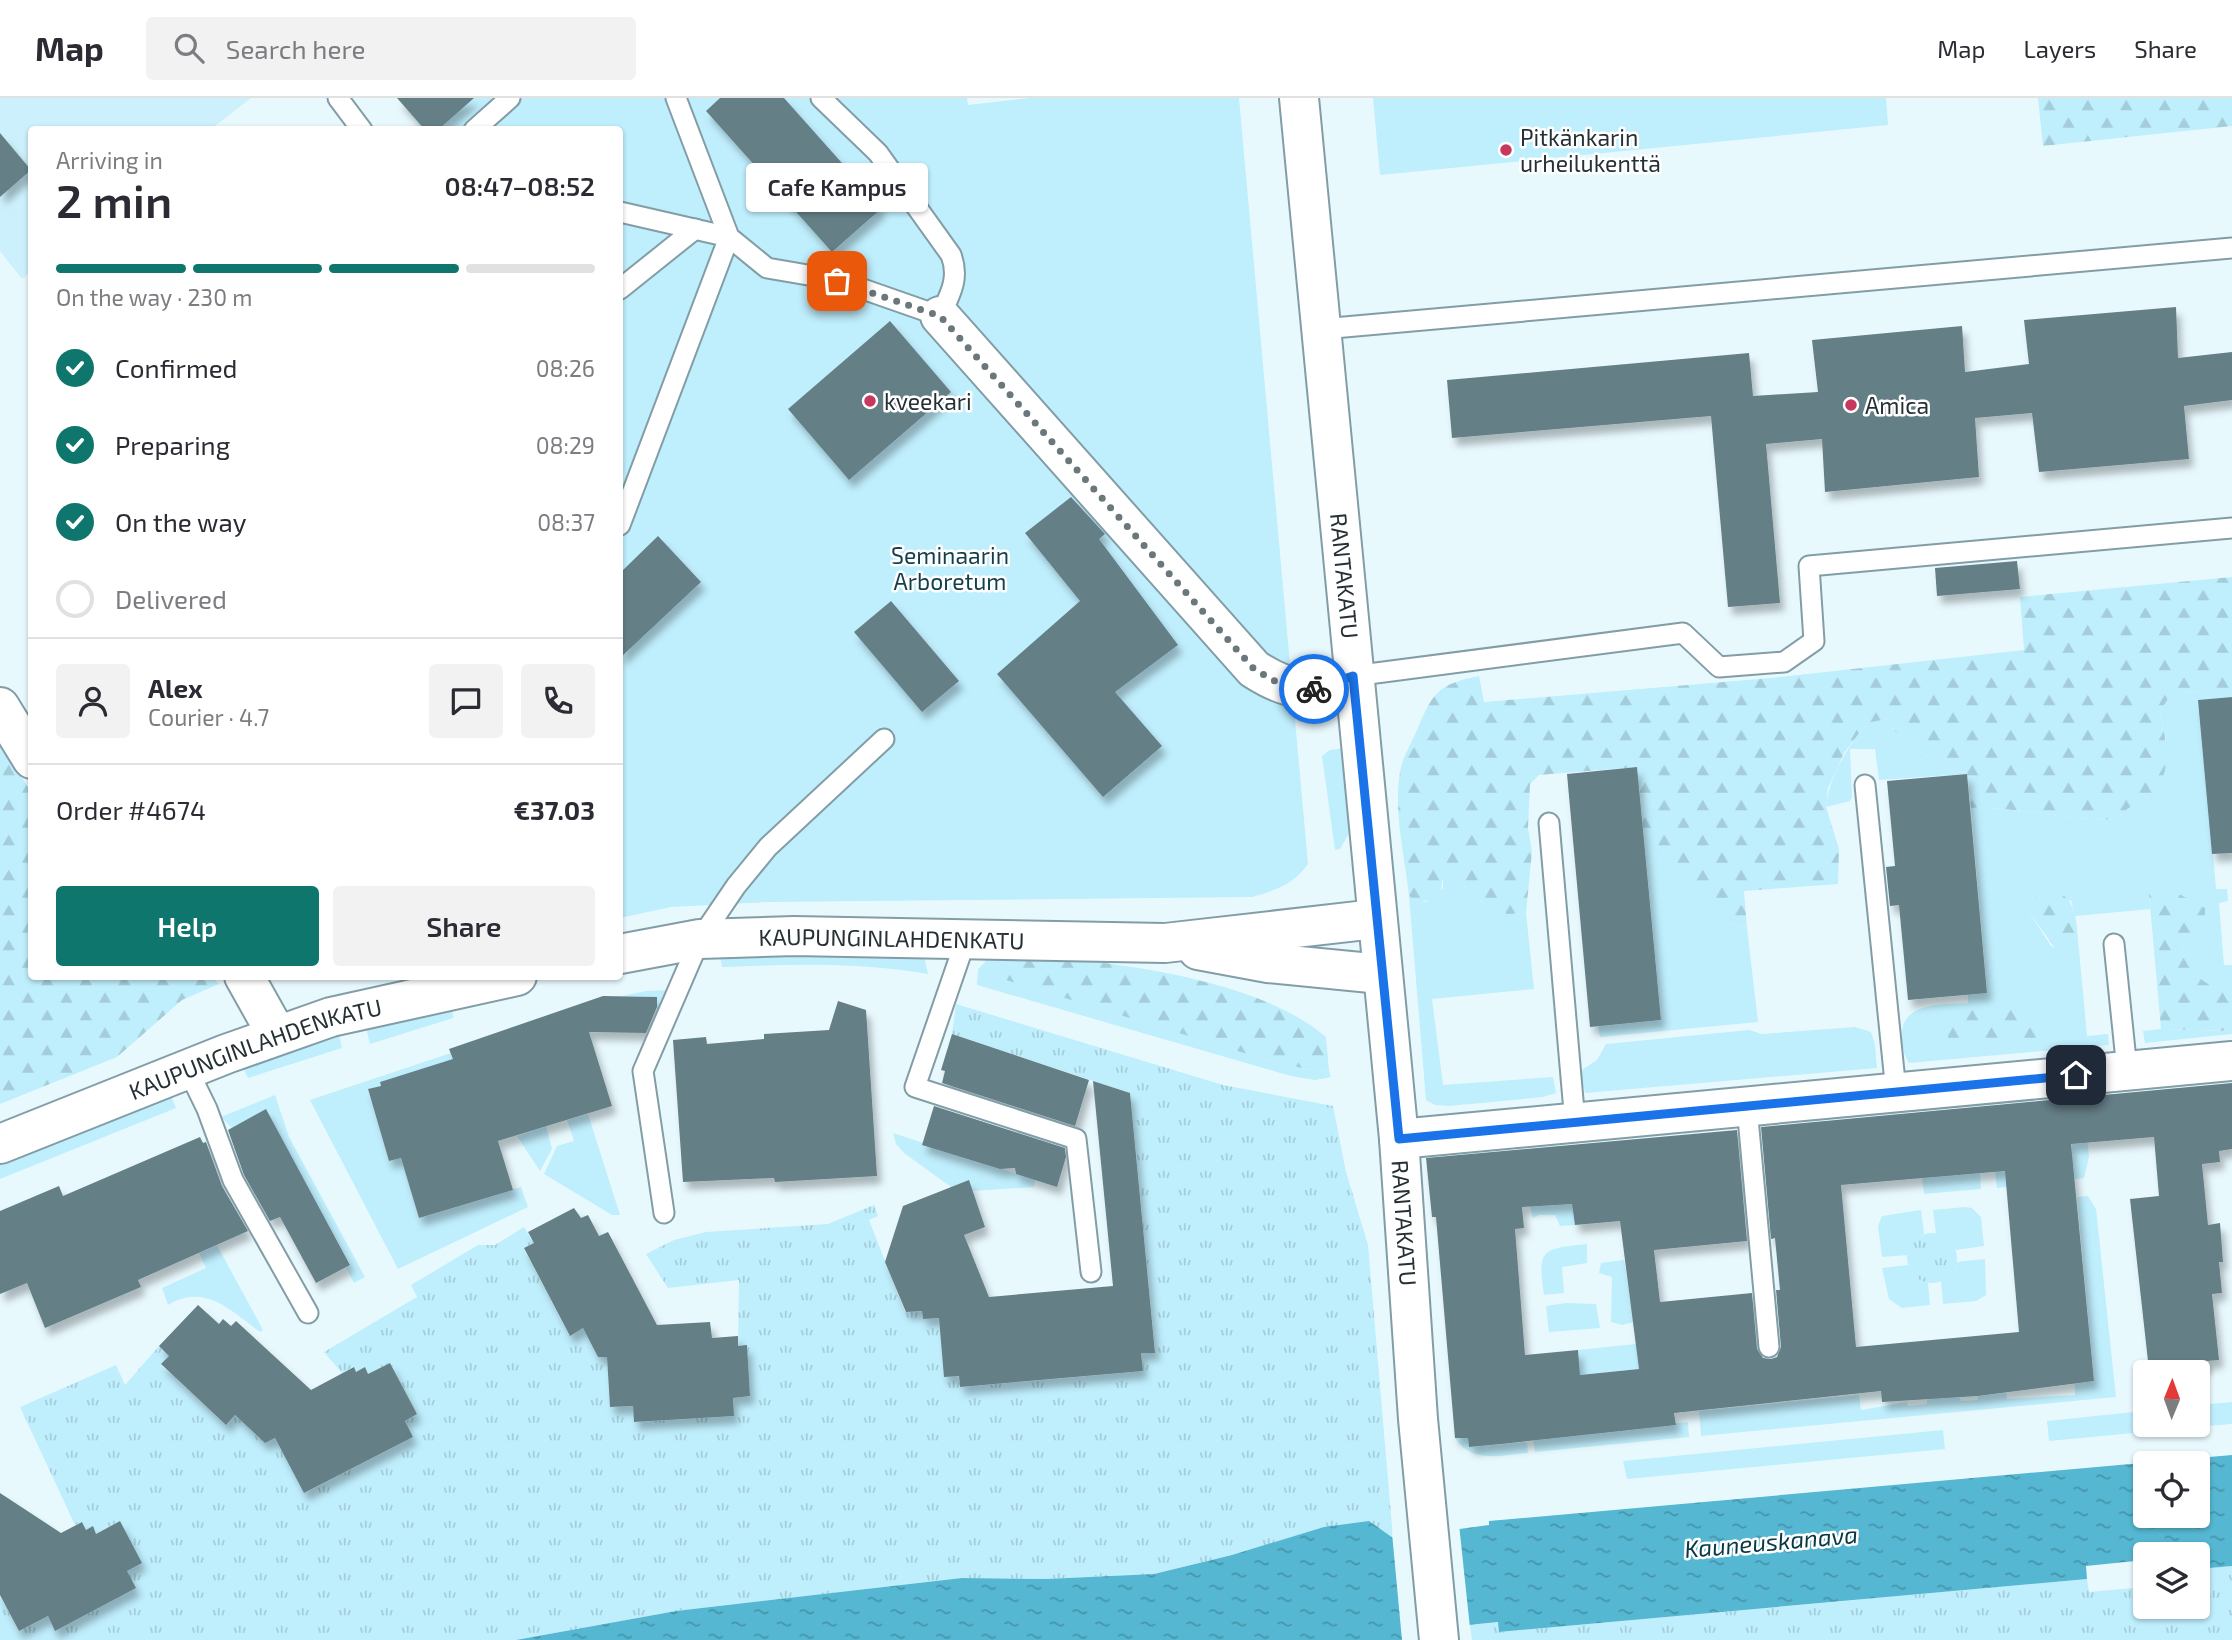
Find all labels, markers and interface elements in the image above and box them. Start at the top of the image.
search box [146,17,636,80]
text: Map [35,28,104,68]
icon: search [170,29,208,67]
text: Search here [226,33,365,64]
text: Map [1937,34,1985,63]
text: Layers [2023,34,2096,63]
text: Share [2134,34,2197,63]
place label: Pitkänkarin urheilukenttä [1520,123,1661,177]
marker: Pitkänkarin urheilukenttä [1498,142,1514,158]
text: Arriving in [56,146,163,174]
callout: Cafe Kampus [746,162,928,211]
text: 08:47–08:52 [445,170,595,201]
text: 2 min [56,172,172,227]
text: Cafe Kampus [767,173,907,201]
pin [807,251,867,311]
icon: bag [818,262,856,300]
text: On the way · 230 m [56,283,252,311]
icon: check [56,349,94,387]
text: Confirmed [115,352,238,383]
text: 08:26 [536,354,595,382]
place label: kveekari [884,387,972,415]
place label: Amica [1865,391,1929,419]
marker: kveekari [862,393,878,409]
marker: Amica [1843,397,1859,413]
icon: check [56,426,94,464]
text: Preparing [115,429,230,460]
text: 08:29 [536,431,595,459]
icon: check [56,503,94,541]
text: On the way [115,506,246,537]
text: 08:37 [537,508,595,536]
street label: RANTAKATU [1325,512,1365,640]
park label: Seminaarin Arboretum [891,541,1009,595]
text: Delivered [115,583,227,614]
courier [1279,654,1349,724]
button: person [56,664,130,738]
button: chat [429,664,503,738]
button: phone [521,664,595,738]
icon: bike [1295,670,1333,708]
text: Alex [148,672,203,703]
text: Courier · 4.7 [148,703,269,731]
text: Order #4674 [56,794,206,825]
text: €37.03 [513,794,595,825]
button: Help [56,886,319,966]
button: Share [333,886,595,966]
street label: KAUPUNGINLAHDENKATU [758,922,1025,954]
street label: KAUPUNGINLAHDENKATU [125,992,384,1105]
pin [2046,1045,2106,1105]
icon: home [2057,1056,2095,1094]
street label: RANTAKATU [1386,1159,1423,1287]
north arrow [2133,1360,2210,1437]
map controls [2133,1360,2210,1619]
button: locate [2133,1451,2210,1528]
water label: Kauneuskanava [1683,1519,1859,1563]
button: layers [2133,1542,2210,1619]

